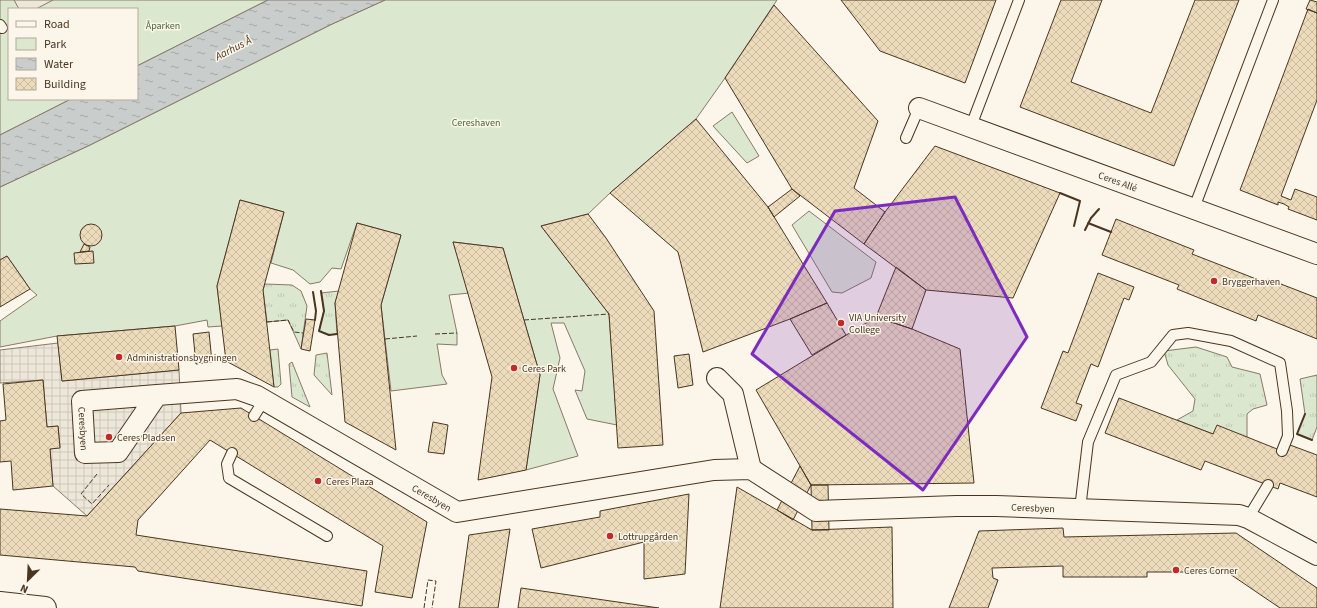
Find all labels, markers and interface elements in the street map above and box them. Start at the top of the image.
legend [8,8,138,100]
text: Road [44,16,70,33]
park label: Åparken [146,19,180,33]
water label: Aarhus Å [212,33,254,64]
text: Park [44,36,66,53]
text: Water [44,56,74,73]
text: Building [44,76,86,93]
park label: Cereshaven [452,116,500,130]
street label: Ceres Allé [1096,168,1139,196]
place label: Bryggerhaven [1222,275,1280,289]
marker: Bryggerhaven [1209,276,1219,286]
place label: VIA University College [849,311,907,337]
marker: VIA University College [836,318,846,328]
place label: Administrationsbygningen [127,351,237,365]
marker: Administrationsbygningen [114,352,124,362]
place label: Ceres Park [522,362,566,376]
marker: Ceres Park [509,363,519,373]
street label: Ceresbyen [74,406,91,451]
place label: Ceres Pladsen [117,431,176,445]
marker: Ceres Pladsen [104,432,114,442]
place label: Ceres Plaza [326,475,374,489]
marker: Ceres Plaza [313,476,323,486]
street label: Ceresbyen [409,481,454,515]
street label: Ceresbyen [1011,501,1055,516]
place label: Lottrupgården [618,530,678,544]
marker: Lottrupgården [605,531,615,541]
north arrow [8,560,48,600]
place label: Ceres Corner [1184,564,1238,578]
marker: Ceres Corner [1171,565,1181,575]
text: N [18,580,31,597]

